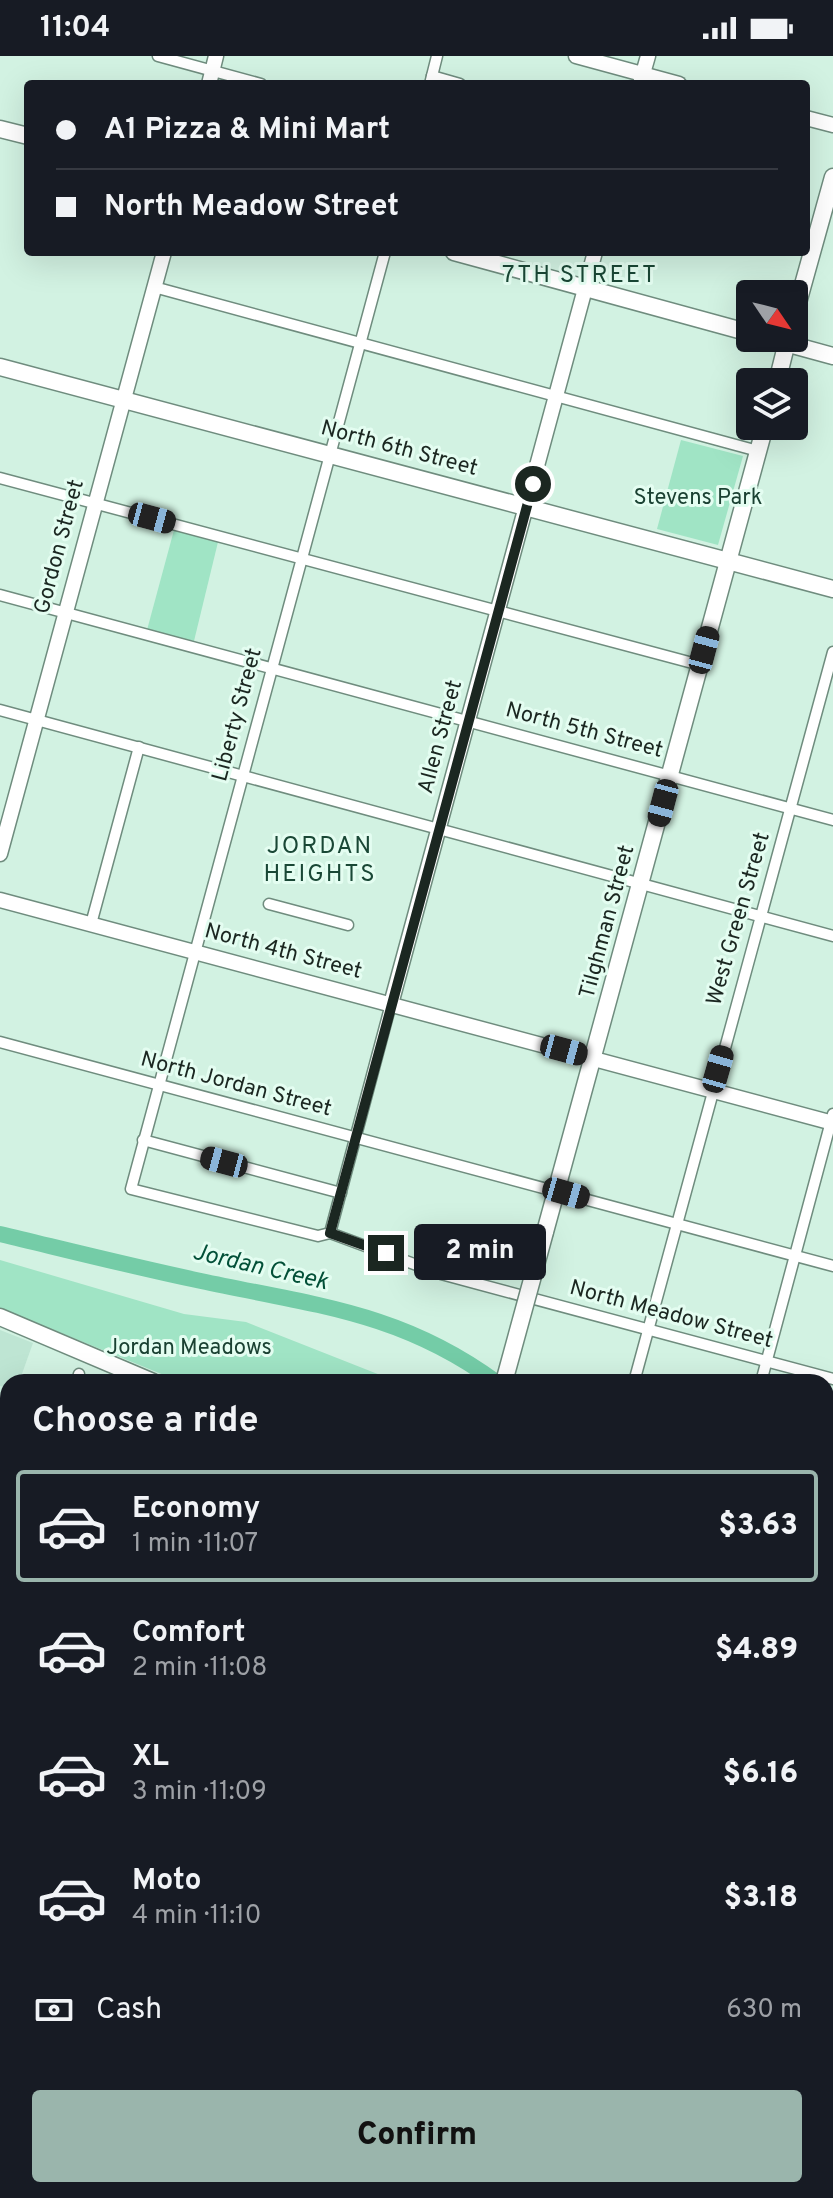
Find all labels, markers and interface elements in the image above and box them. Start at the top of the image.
text: 11:04 [40,10,110,47]
text: A1 Pizza & Mini Mart [104,112,390,149]
text: North Meadow Street [104,189,399,226]
district label: 7TH STREET [502,261,658,291]
north arrow [736,280,808,352]
map controls [736,280,808,440]
button: layers [736,368,808,440]
street label: North 6th Street [318,415,480,483]
route start [515,466,551,502]
street label: Gordon Street [29,477,91,617]
park label: Stevens Park [634,485,762,512]
car [126,500,178,536]
car [686,624,722,676]
street label: Liberty Street [207,645,269,785]
street label: Allen Street [413,677,469,797]
street label: North 5th Street [502,697,666,765]
car [645,777,681,829]
street label: West Green Street [701,829,777,1009]
district label: JORDAN HEIGHTS [263,832,377,890]
street label: Tilghman Street [575,842,641,1002]
street label: North 4th Street [201,918,365,986]
car [538,1032,590,1068]
car [700,1043,736,1095]
street label: North Jordan Street [138,1047,334,1123]
car [198,1144,250,1180]
car [540,1175,592,1211]
callout: 2 min [414,1225,546,1281]
route end [368,1235,404,1271]
text: 2 min [446,1235,514,1268]
water label: Jordan Creek [189,1238,331,1298]
street label: North Meadow Street [566,1275,776,1355]
park label: Jordan Meadows [106,1335,272,1362]
text: Choose a ride [32,1399,258,1445]
icon: car [36,1490,108,1562]
text: Economy [132,1491,260,1528]
text: $3.63 [719,1508,798,1545]
text: 1 min · 11:07 [132,1528,258,1561]
icon: car [36,1614,108,1686]
text: Comfort [132,1615,245,1652]
text: $4.89 [715,1632,798,1669]
text: 2 min · 11:08 [132,1652,267,1685]
icon: car [36,1738,108,1810]
text: XL [132,1739,169,1776]
text: $6.16 [723,1756,798,1793]
text: 3 min · 11:09 [132,1776,267,1809]
icon: car [36,1862,108,1934]
text: Moto [132,1863,202,1900]
text: $3.18 [724,1880,798,1917]
text: 4 min · 11:10 [132,1900,261,1933]
icon: cash [32,1988,76,2032]
text: Cash [96,1992,162,2029]
text: 630 m [726,1994,802,2027]
button: Confirm [32,2090,802,2182]

